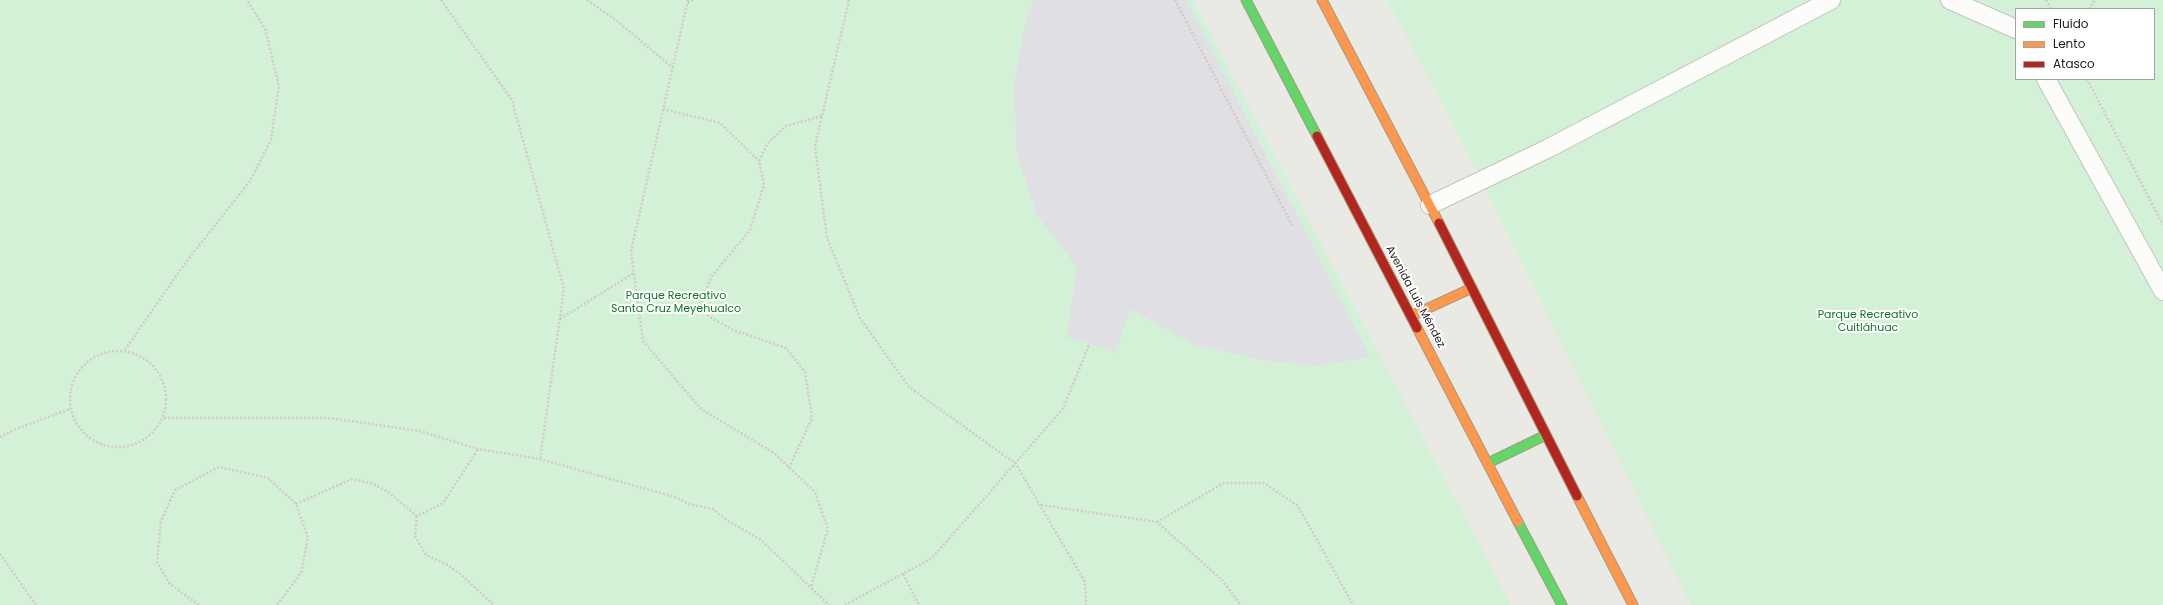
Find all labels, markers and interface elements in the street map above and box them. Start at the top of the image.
legend [2015,8,2155,80]
text: Fluido [2053,15,2088,32]
text: Lento [2053,35,2085,52]
text: Atasco [2053,55,2095,72]
street label: Avenida Luis Méndez [1382,244,1448,350]
park label: Parque Recreativo Santa Cruz Meyehualco [611,289,741,315]
park label: Parque Recreativo Cuitláhuac [1818,308,1918,334]

